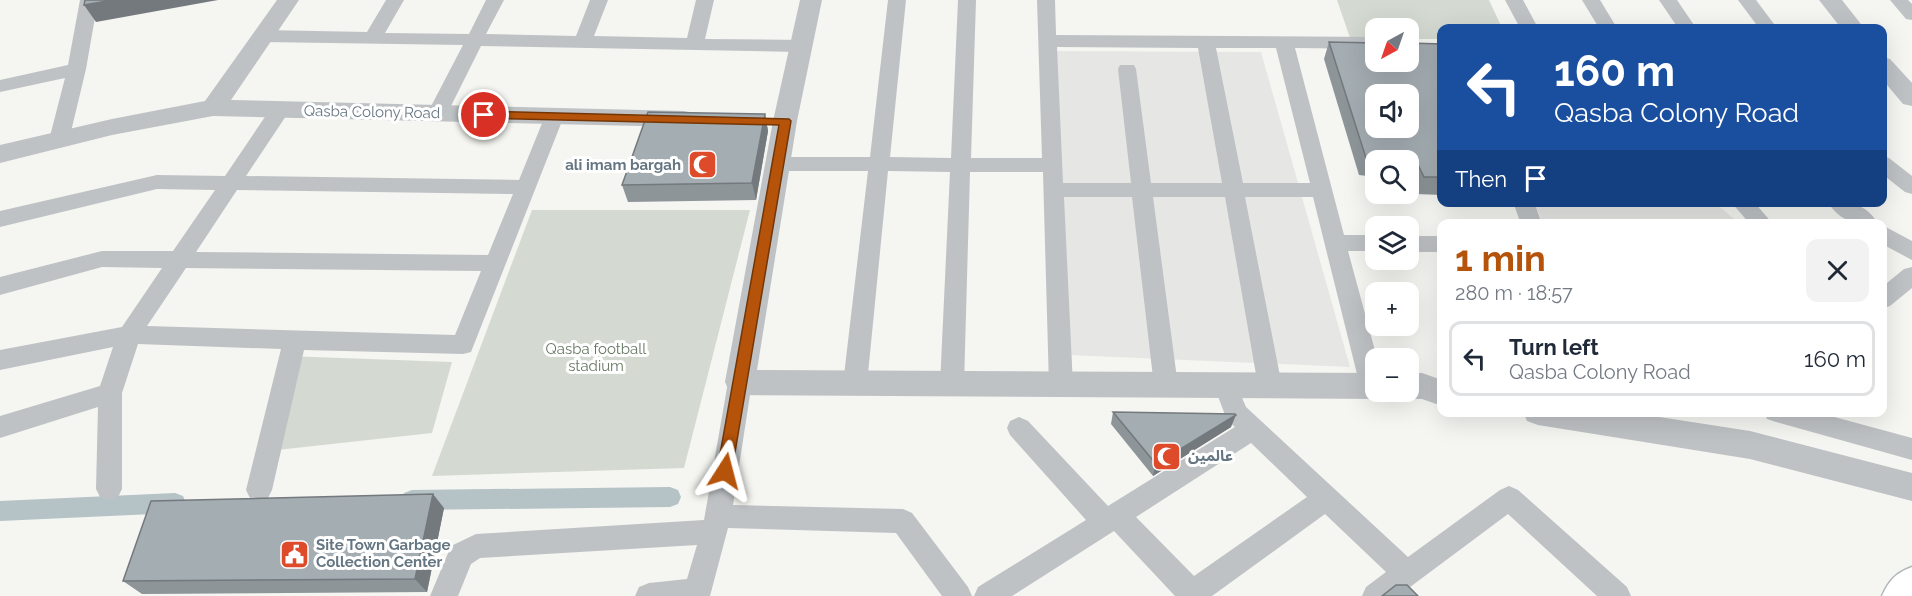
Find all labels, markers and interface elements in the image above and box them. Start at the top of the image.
north arrow [1365,18,1419,72]
map controls [1365,18,1419,402]
text: 160 m [1554,47,1675,96]
icon: left [1455,48,1533,126]
button: sound [1365,84,1419,138]
pin [458,89,509,140]
text: Qasba Colony Road [1554,97,1799,128]
icon: arrive [467,98,500,131]
street label: Qasba Colony Road [304,102,440,122]
mosque icon: ali imam bargah [686,149,718,181]
button: search [1365,150,1419,204]
place label: ali imam bargah [565,156,681,174]
icon: arrive [1519,162,1552,195]
text: Then [1455,166,1507,192]
button: layers [1365,216,1419,270]
text: 1 min [1455,237,1546,279]
button: close [1806,239,1869,302]
text: 280 m · 18:57 [1455,281,1573,305]
button: + [1365,282,1419,336]
text: Turn left [1509,334,1599,360]
park label: Qasba football stadium [546,340,647,375]
icon: left [1458,342,1491,375]
text: 160 m [1804,346,1866,372]
button: − [1365,348,1419,402]
text: Qasba Colony Road [1509,360,1691,384]
position arrow [693,439,757,503]
mosque icon: عالمین [1151,440,1183,472]
place label: عالمین [1188,447,1233,465]
place label: Site Town Garbage Collection Center [316,536,451,571]
public building icon: Site Town Garbage Collection Center [279,538,311,570]

